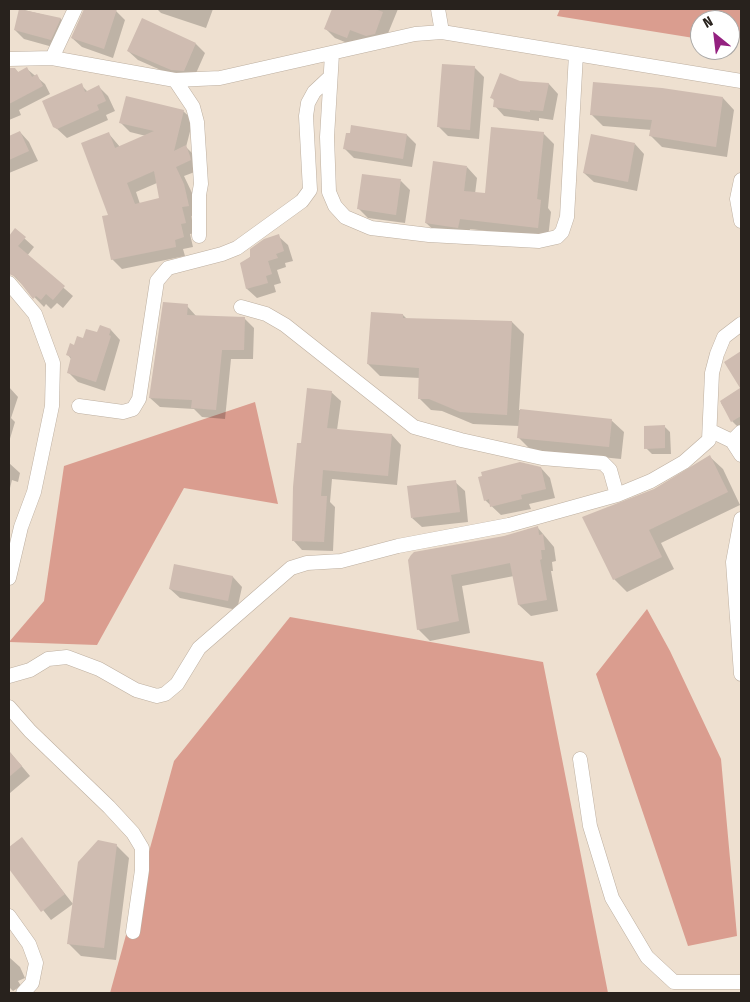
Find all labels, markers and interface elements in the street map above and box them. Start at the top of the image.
north arrow [690,10,740,60]
text: N [700,13,716,32]

